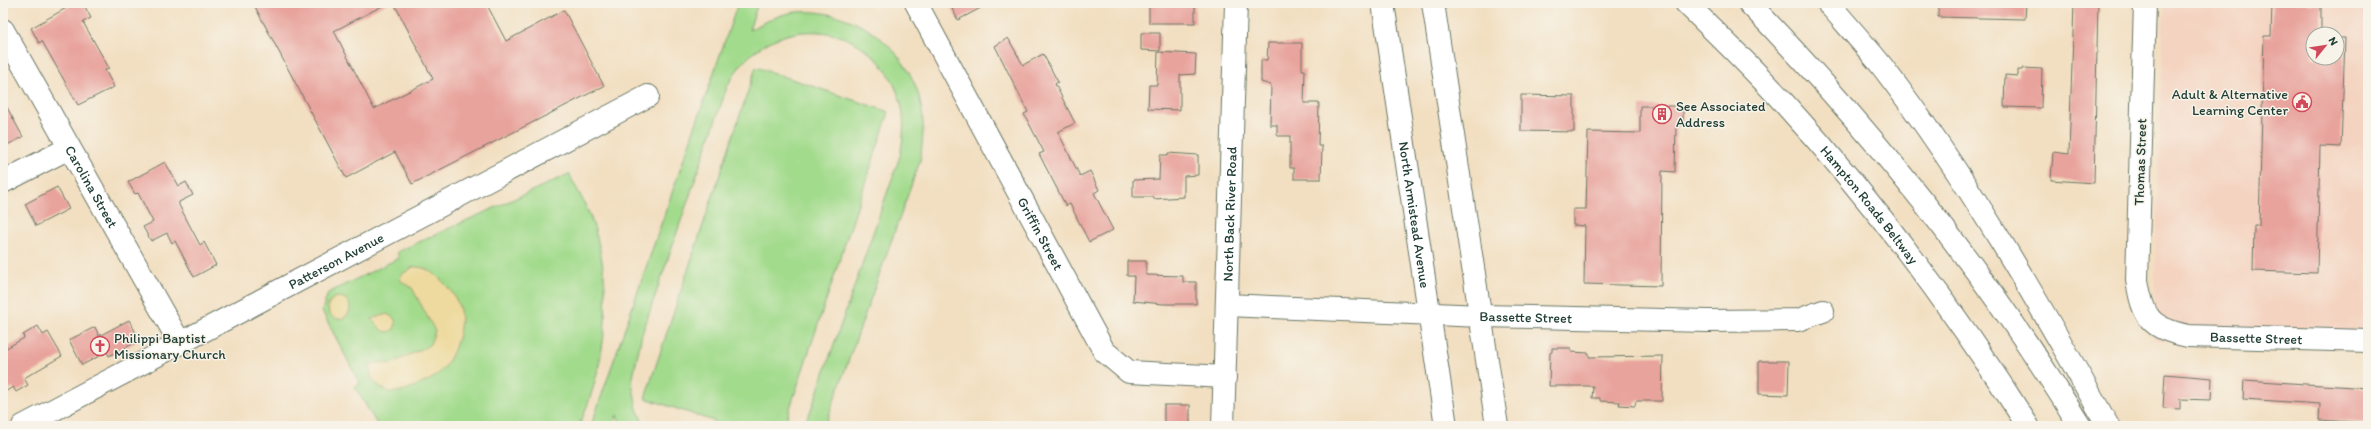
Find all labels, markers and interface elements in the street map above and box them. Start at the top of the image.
north arrow [2305,26,2345,66]
text: N [2326,35,2341,48]
place label: Adult & Alternative Learning Center [2172,86,2288,119]
public building icon: Adult & Alternative Learning Center [2291,91,2313,113]
place label: See Associated Address [1676,98,1766,131]
building icon: See Associated Address [1651,103,1673,125]
street label: Thomas Street [2130,118,2151,206]
street label: North Armistead Avenue [1395,140,1433,289]
street label: Hampton Roads Beltway [1816,142,1922,268]
street label: Carolina Street [61,143,121,231]
street label: North Back River Road [1219,146,1241,282]
street label: Griffin Street [1013,194,1067,273]
street label: Patterson Avenue [286,229,387,293]
street label: Bassette Street [1479,308,1572,327]
street label: Bassette Street [2210,329,2303,348]
place label: Philippi Baptist Missionary Church [114,330,226,363]
church icon: Philippi Baptist Missionary Church [89,335,111,357]

